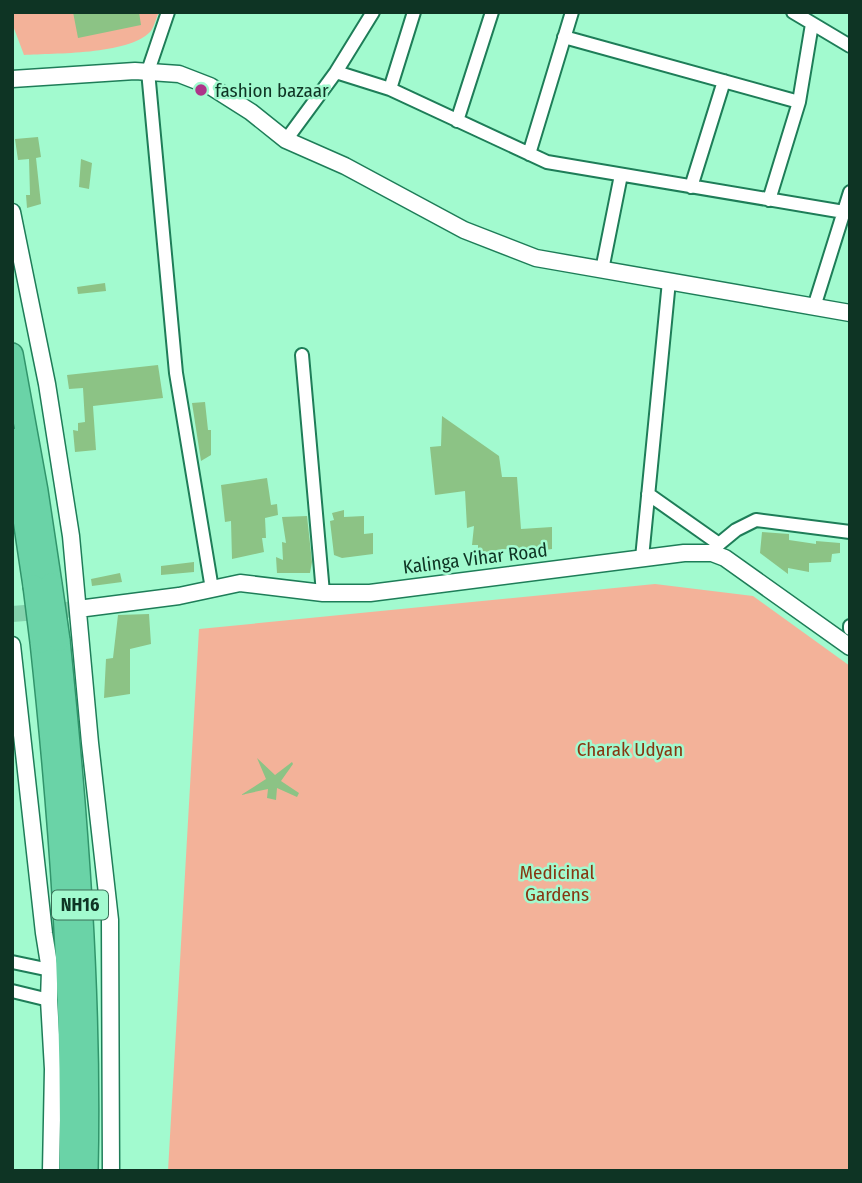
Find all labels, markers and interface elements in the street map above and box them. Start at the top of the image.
place label: fashion bazaar [215,79,329,102]
marker: fashion bazaar [193,82,209,98]
street label: Kalinga Vihar Road [401,538,549,579]
park label: Charak Udyan [577,738,683,761]
park label: Medicinal Gardens [520,861,594,906]
road number: NH16 [52,890,108,920]

